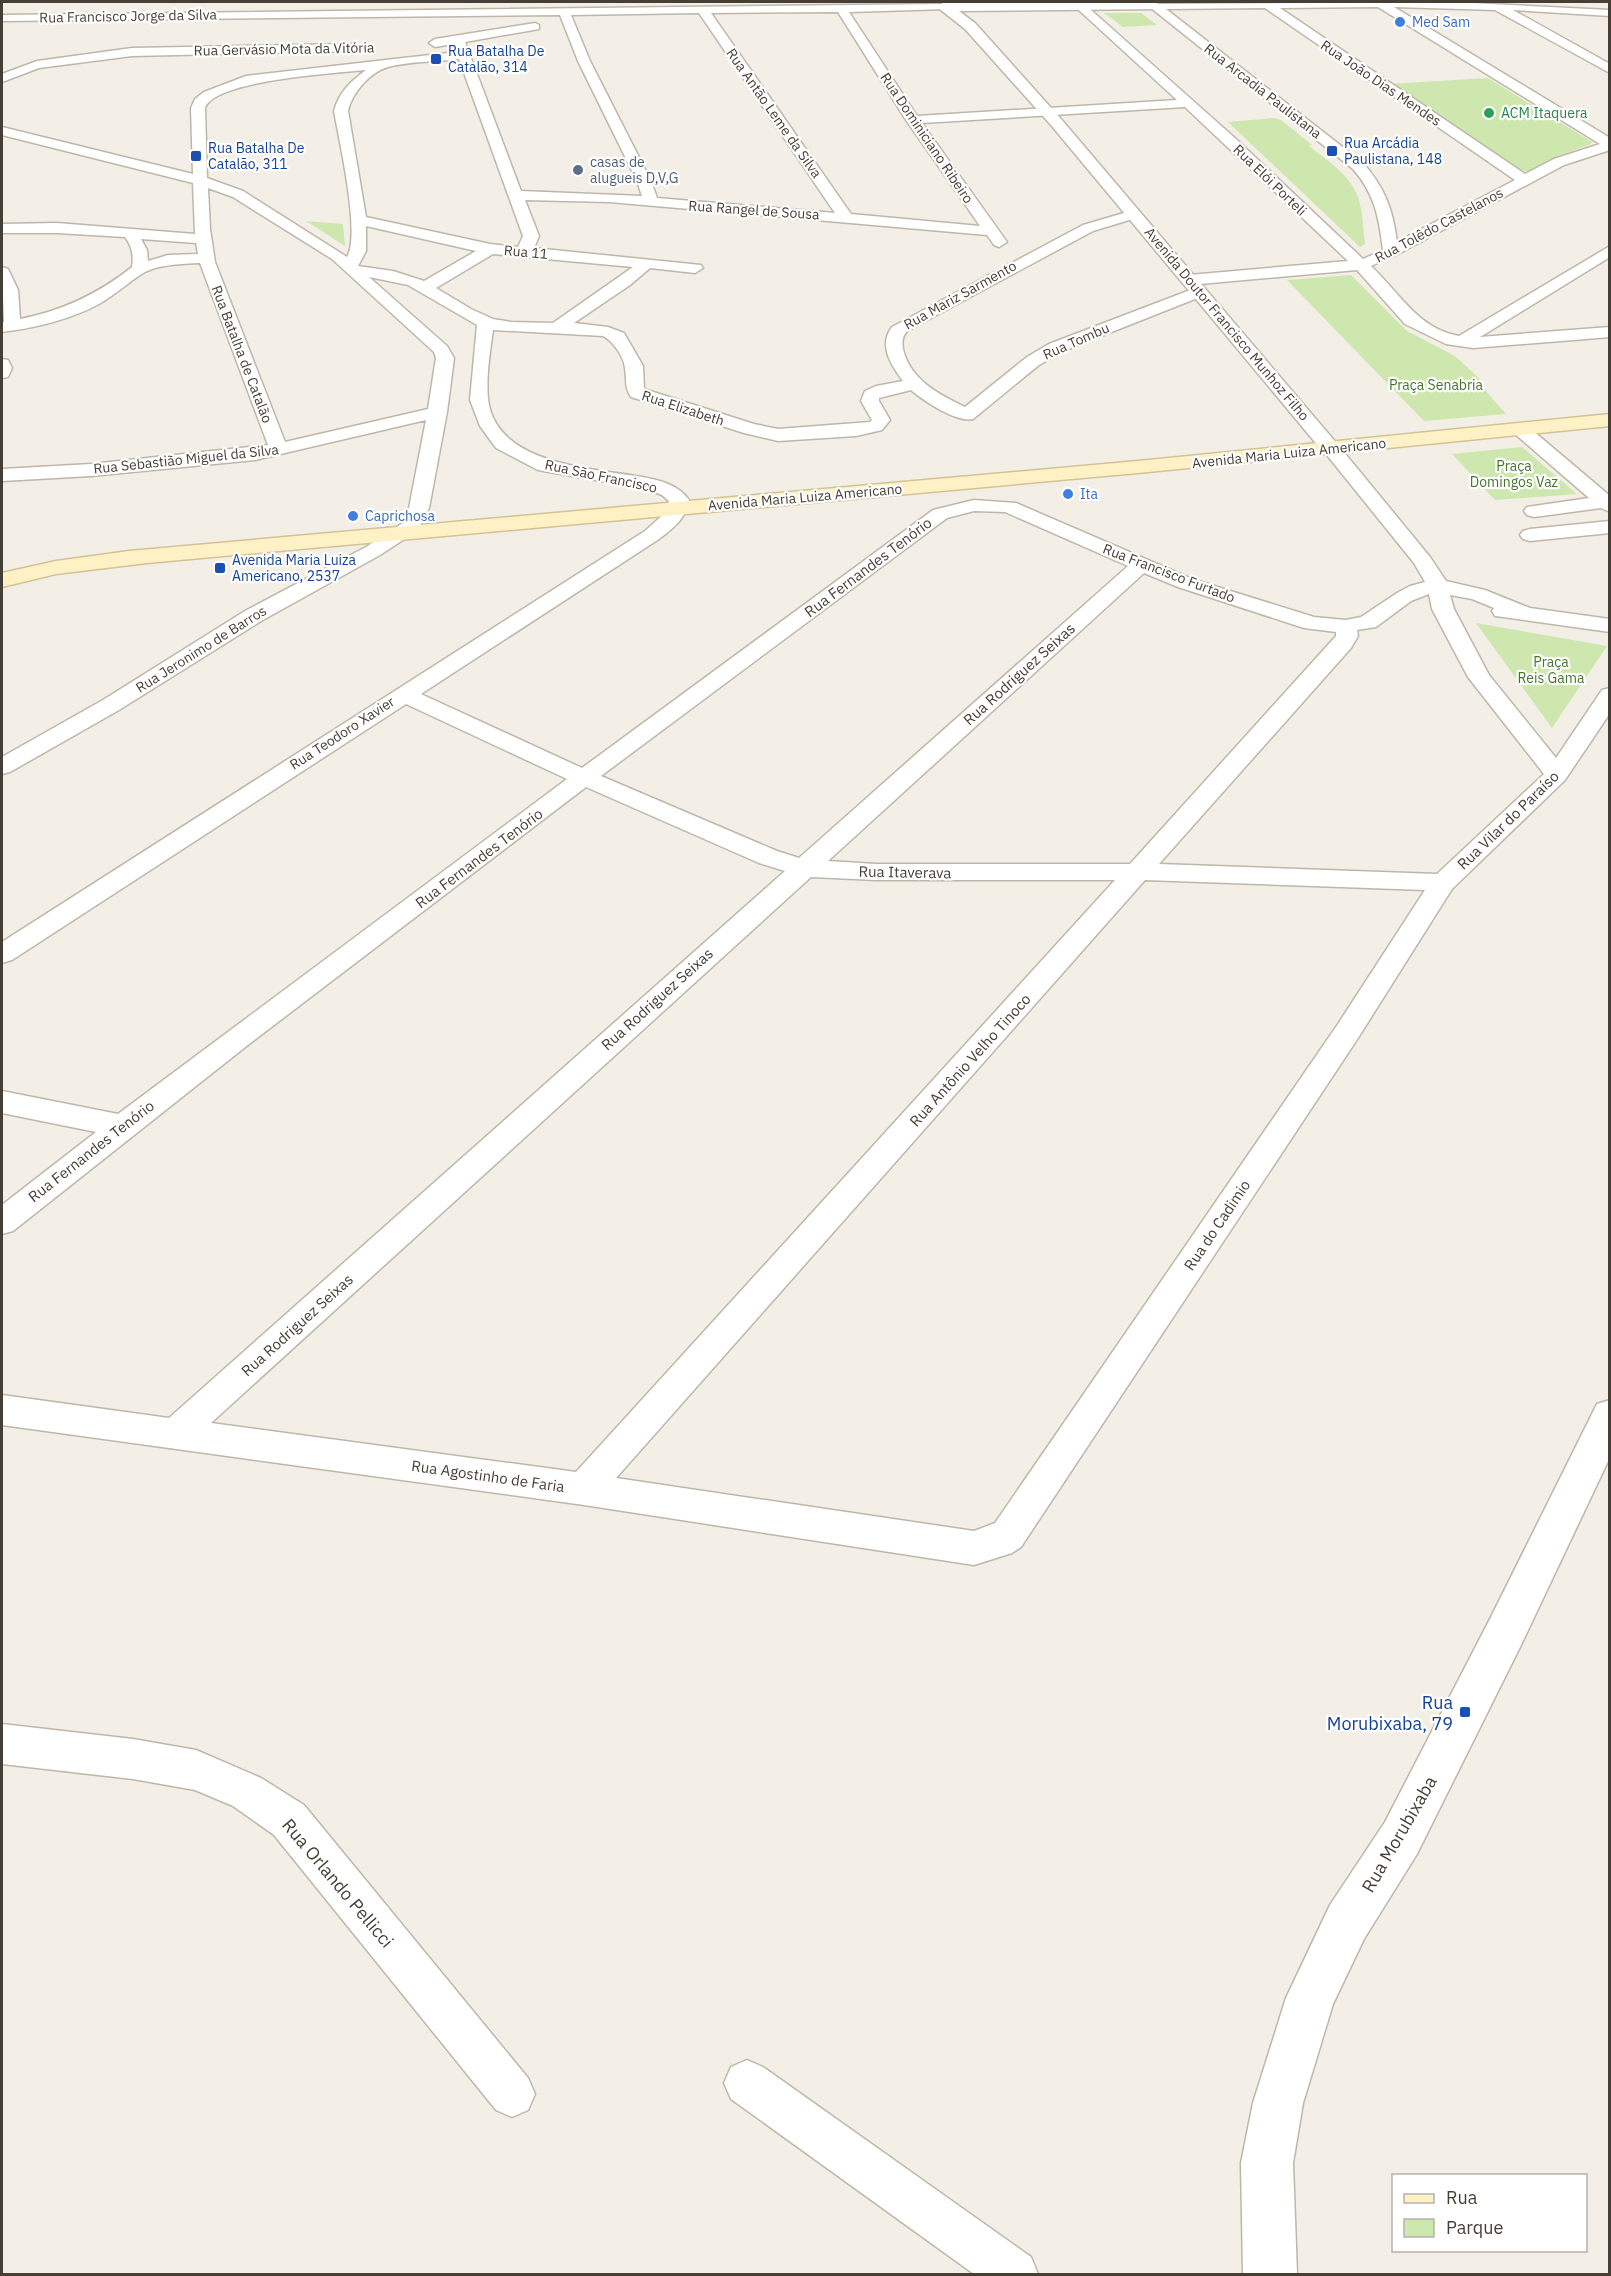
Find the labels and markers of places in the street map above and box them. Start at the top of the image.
place label: Med Sam [1412,13,1470,31]
marker: Med Sam [1393,15,1407,29]
place label: Rua Batalha De Catalão, 314 [448,42,545,76]
marker: Rua Batalha De Catalão, 314 [429,52,443,66]
place label: ACM Itaquera [1501,104,1588,122]
marker: ACM Itaquera [1482,106,1496,120]
place label: Rua Arcádia Paulistana, 148 [1344,134,1442,168]
place label: Rua Batalha De Catalão, 311 [208,139,305,173]
marker: Rua Arcádia Paulistana, 148 [1325,144,1339,158]
marker: Rua Batalha De Catalão, 311 [189,149,203,163]
place label: casas de alugueis D,V,G [590,153,679,187]
marker: casas de alugueis D,V,G [571,163,585,177]
place label: Ita [1080,485,1099,503]
marker: Ita [1061,487,1075,501]
place label: Caprichosa [365,507,436,525]
marker: Caprichosa [346,509,360,523]
place label: Avenida Maria Luiza Americano, 2537 [232,551,357,585]
marker: Avenida Maria Luiza Americano, 2537 [213,561,227,575]
place label: Rua Morubixaba, 79 [1327,1691,1453,1735]
marker: Rua Morubixaba, 79 [1458,1705,1472,1719]

